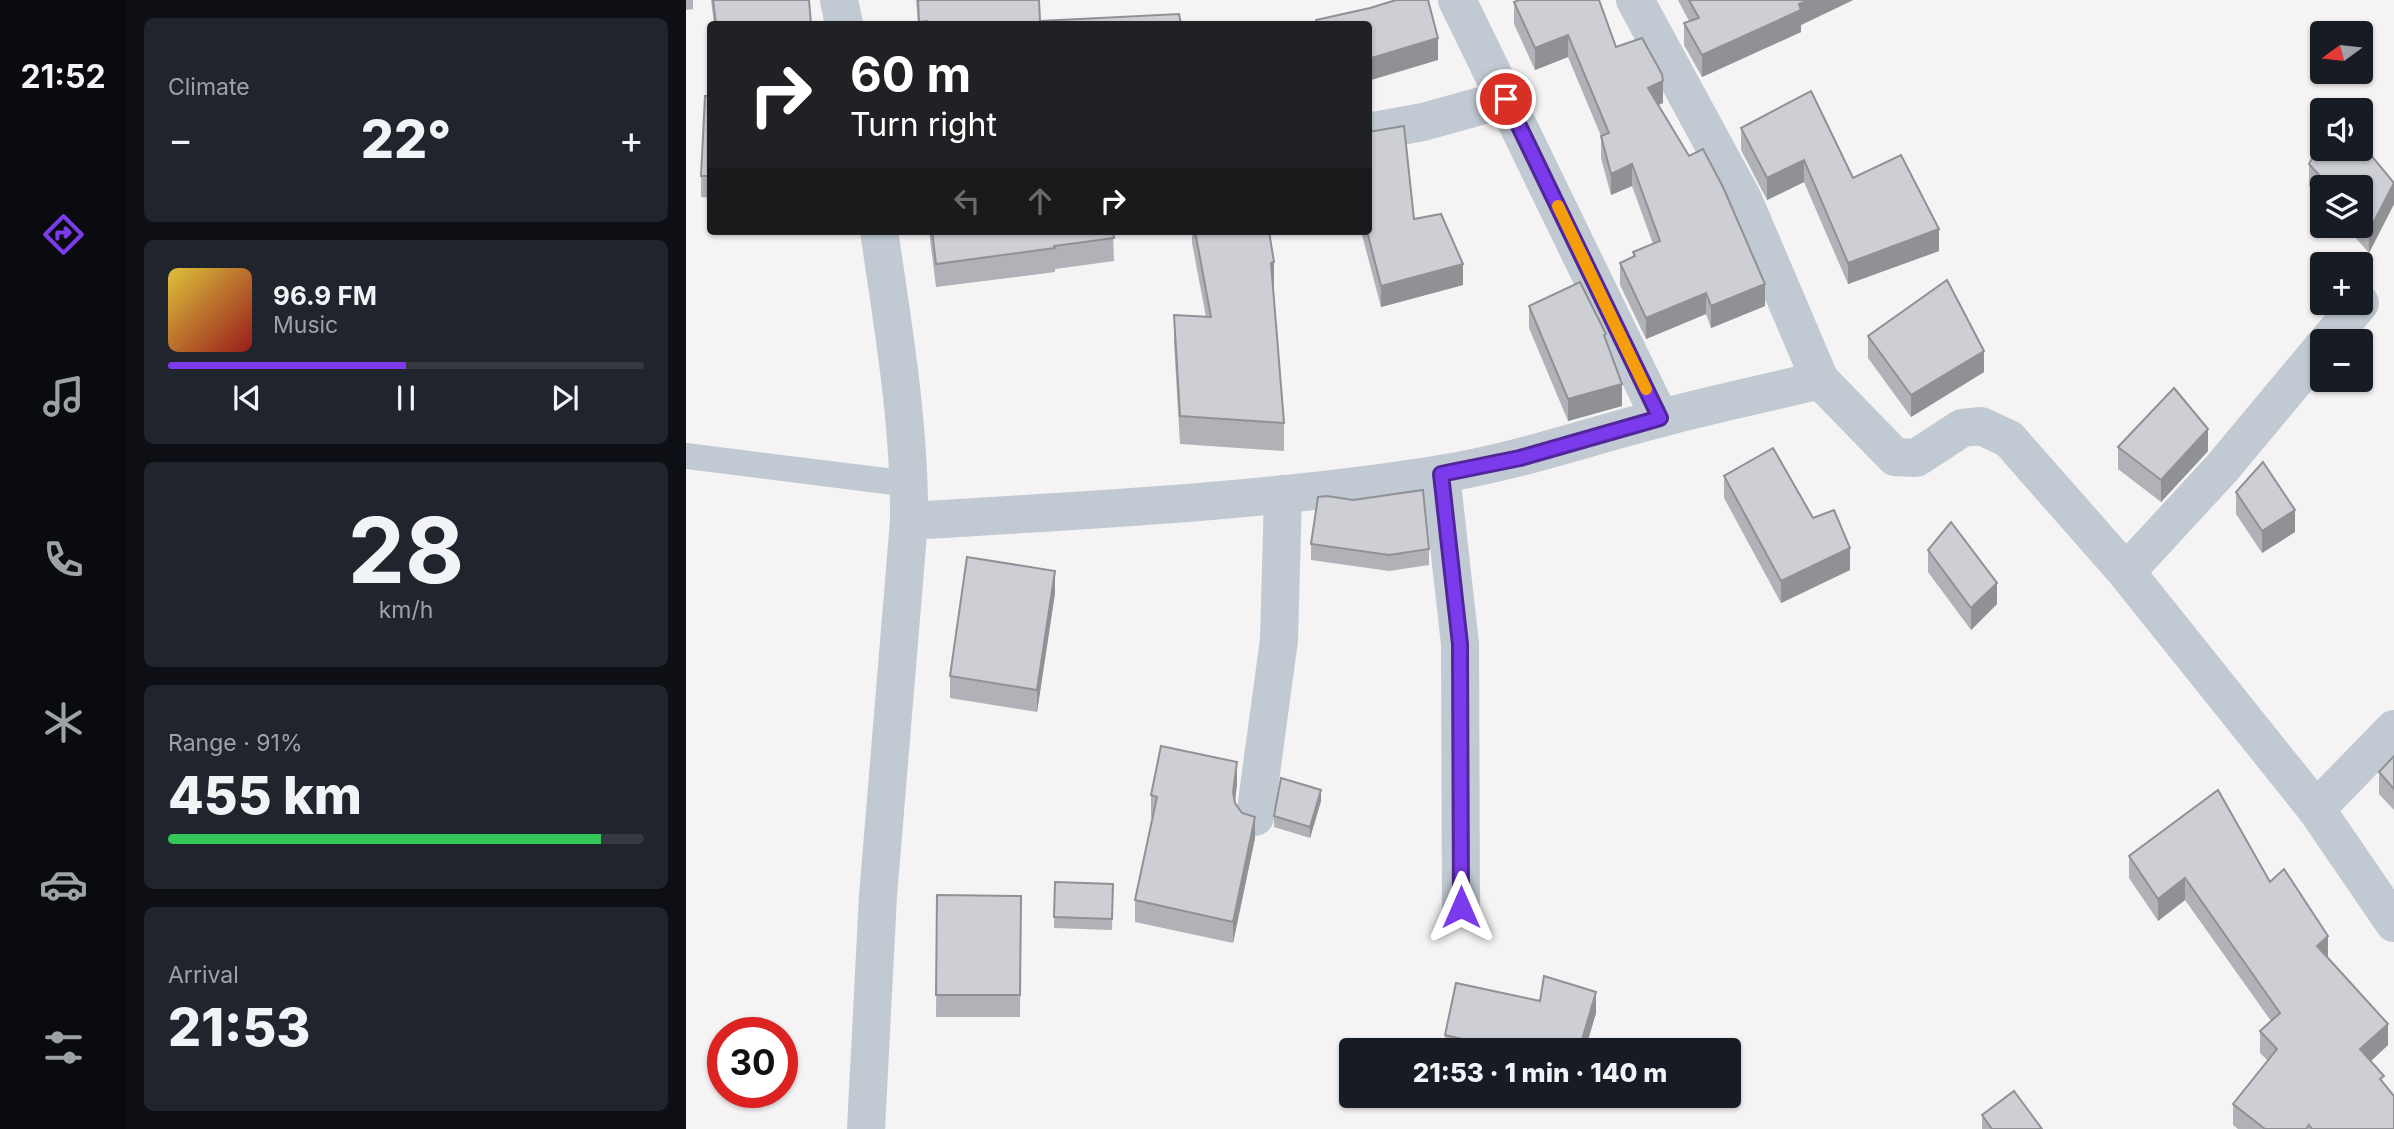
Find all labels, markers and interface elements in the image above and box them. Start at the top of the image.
north arrow [2310,21,2373,84]
map controls [2310,21,2373,392]
text: 60 m [850,45,971,104]
icon: right [735,49,826,140]
text: 21:52 [20,57,106,96]
pin [1476,69,1536,129]
text: Climate [168,73,250,101]
icon: arrive [1487,80,1525,118]
button: sound [2310,98,2373,161]
text: Turn right [850,105,997,144]
text: 22° [361,108,451,171]
text: − [168,116,193,162]
text: + [619,116,644,162]
button: layers [2310,175,2373,238]
icon: left [948,182,986,220]
icon: ahead [1021,182,1059,220]
icon: right [1094,182,1132,220]
icon: directions [39,210,88,259]
button: + [2310,252,2373,315]
text: 96.9 FM [273,280,377,311]
text: Music [273,311,338,339]
button: − [2310,329,2373,392]
icon: music [39,372,88,421]
icon: previous [228,379,266,417]
icon: pause [387,379,425,417]
icon: next [546,379,584,417]
text: 28 [348,495,464,605]
icon: phone [39,535,88,584]
text: km/h [379,596,433,624]
icon: climate [39,698,88,747]
text: Range · 91% [168,729,302,757]
text: 455 km [168,764,362,827]
icon: car [39,860,88,909]
position arrow [1424,870,1498,944]
text: Arrival [168,961,239,989]
text: 21:53 [168,996,311,1059]
speed limit sign: 30 [707,1017,798,1108]
icon: filters [39,1023,88,1072]
text: 21:53 · 1 min · 140 m [1413,1057,1667,1088]

